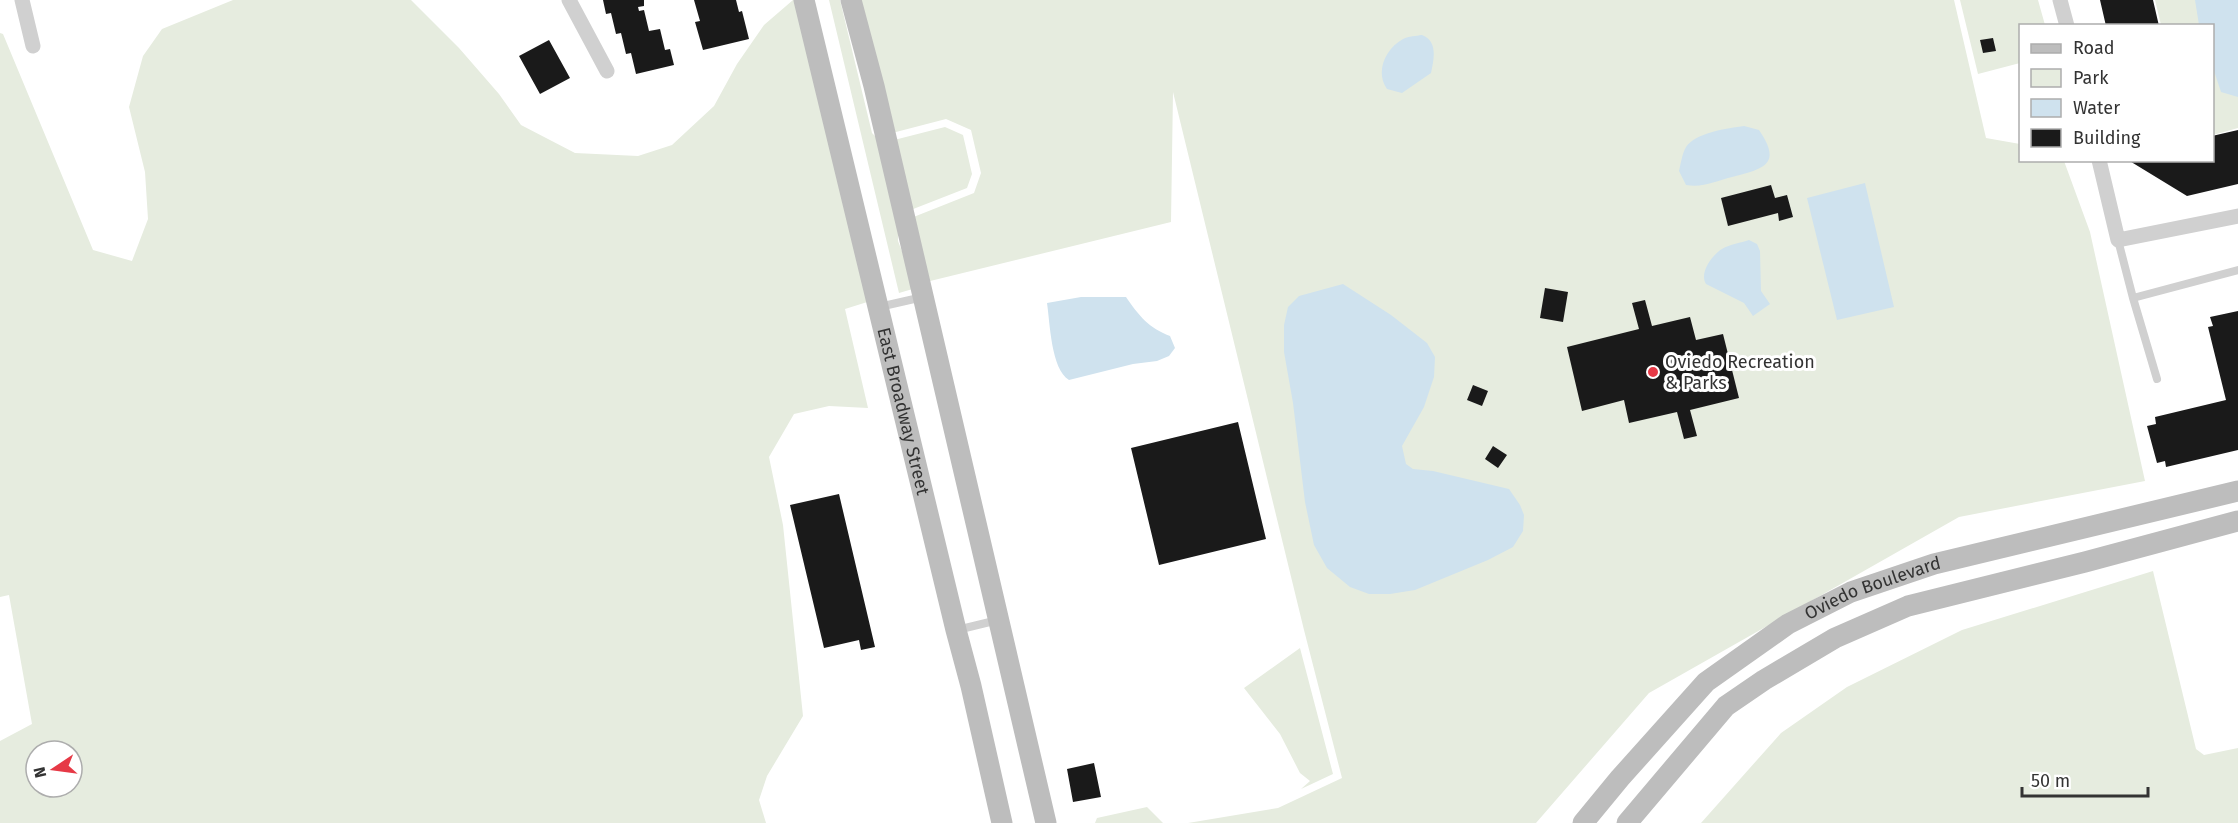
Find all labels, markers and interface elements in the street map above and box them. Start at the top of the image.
legend [2019,24,2214,162]
text: Road [2073,37,2115,59]
text: Park [2073,67,2109,89]
text: Water [2073,97,2120,119]
text: Building [2073,127,2141,149]
street label: East Broadway Street [872,325,934,498]
place label: Oviedo Recreation & Parks [1665,351,1815,394]
marker: Oviedo Recreation & Parks [1646,365,1660,379]
street label: Oviedo Boulevard [1801,552,1943,625]
north arrow [24,739,84,799]
scale bar [2022,760,2148,798]
text: N [29,765,50,780]
text: 50 m [2031,770,2070,792]

